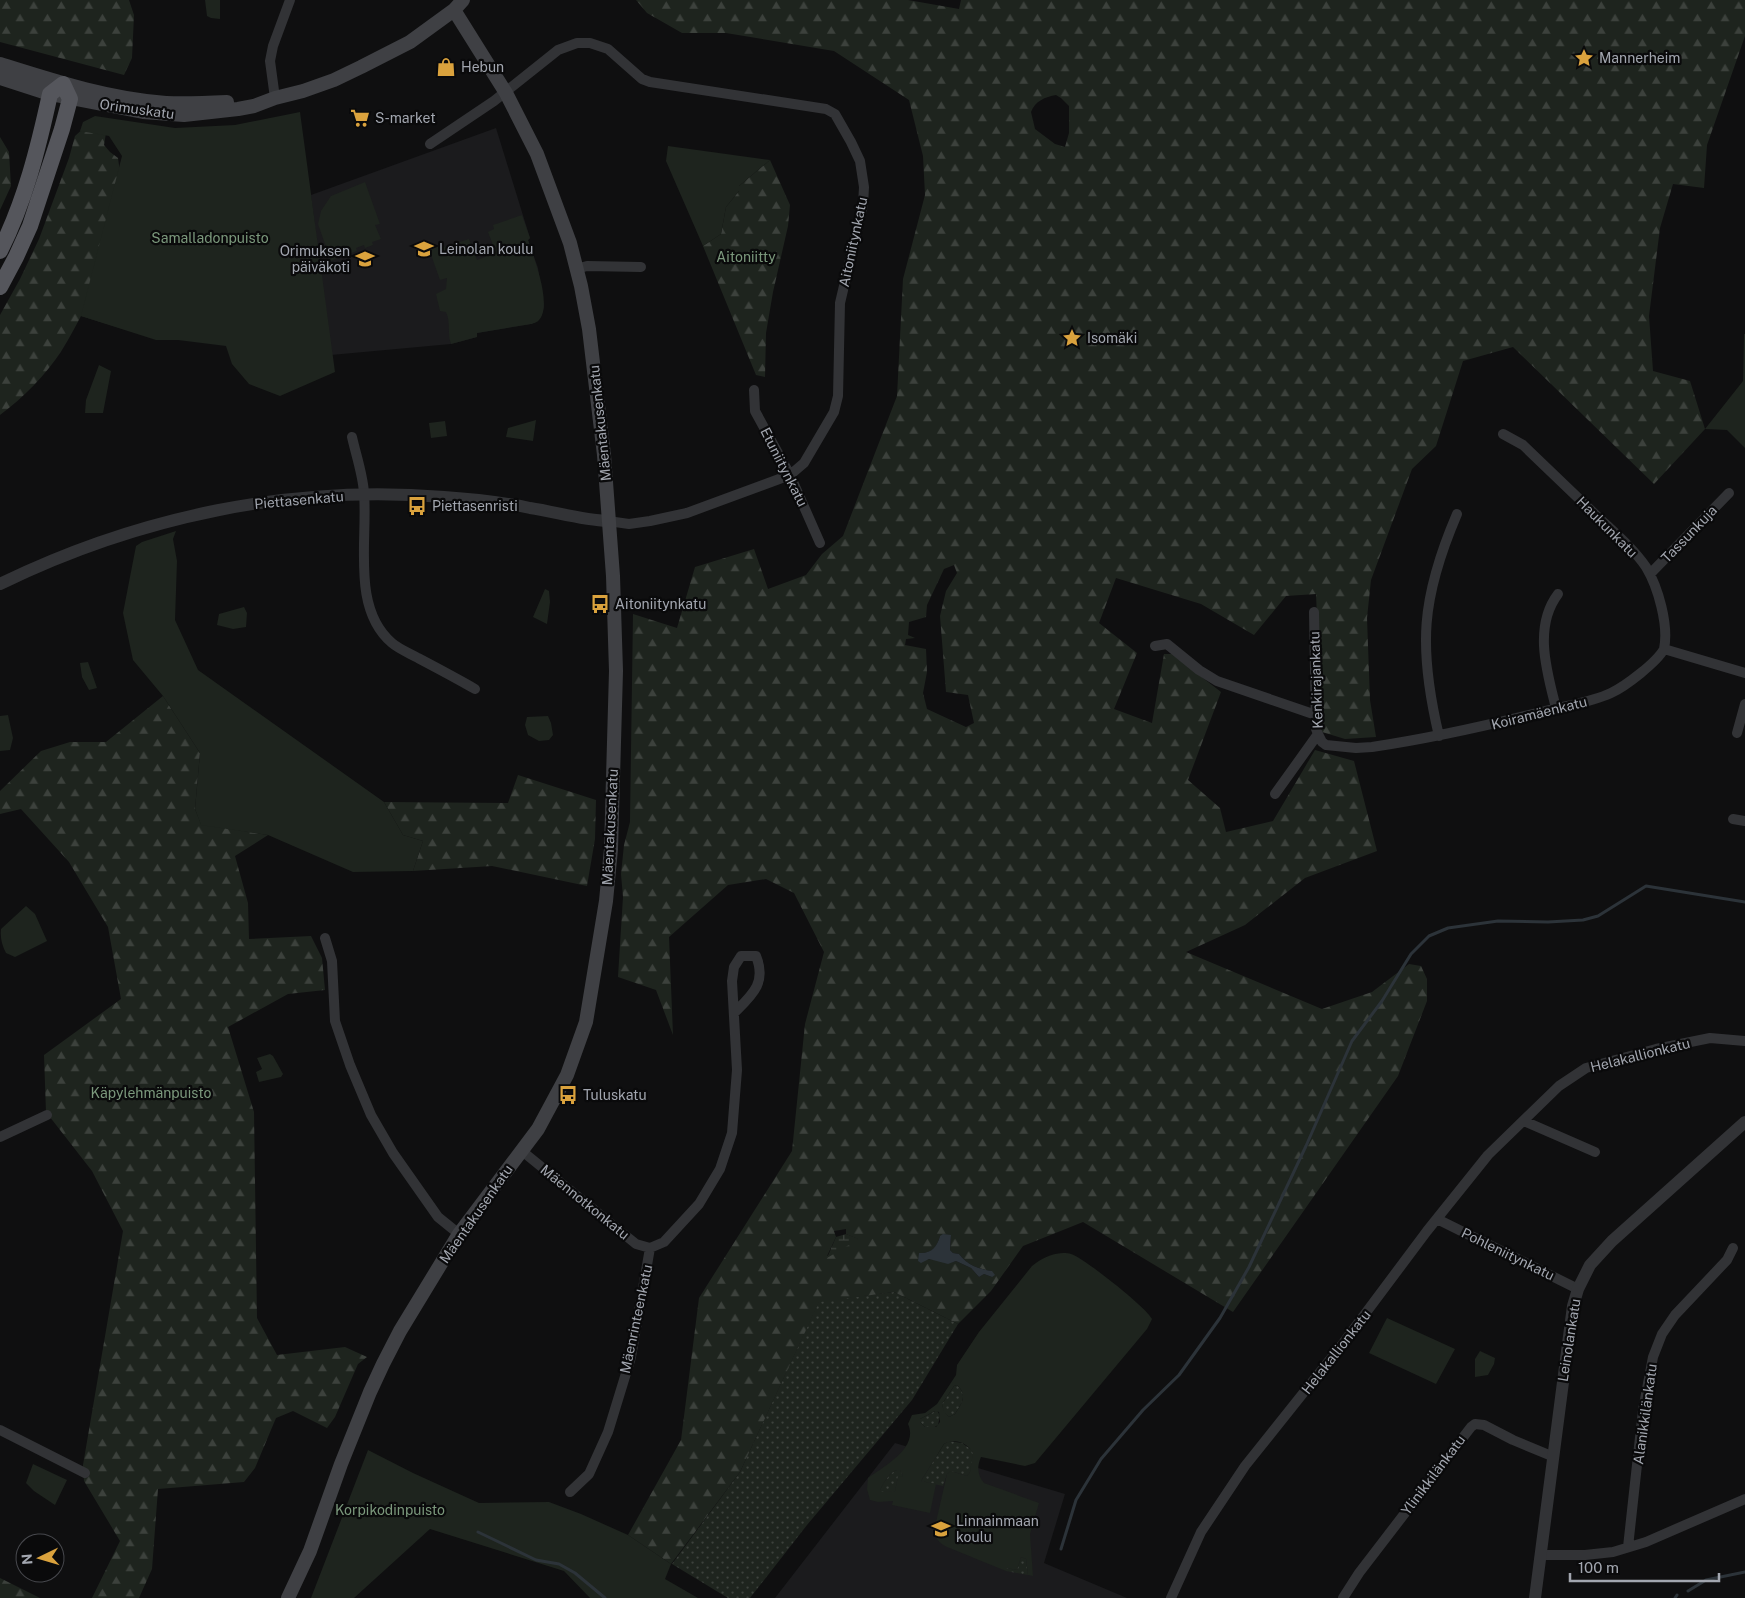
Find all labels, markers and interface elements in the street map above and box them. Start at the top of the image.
place icon: Mannerheim [1573,47,1595,69]
place label: Mannerheim [1599,50,1680,66]
shop icon: Hebun [435,56,457,78]
place label: Hebun [461,59,504,75]
street label: Orimuskatu [99,96,175,122]
supermarket icon: S-market [349,107,371,129]
place label: S-market [375,110,436,126]
street label: Aitoniitynkatu [836,196,870,288]
park label: Samalladonpuisto [151,230,269,246]
school or university icon: Leinolan koulu [413,238,435,260]
place label: Leinolan koulu [439,241,533,257]
place label: Orimuksen päiväkoti [280,243,350,275]
school or university icon: Orimuksen päiväkoti [354,248,376,270]
park label: Aitoniitty [716,249,776,265]
place icon: Isomäki [1061,327,1083,349]
place label: Isomäki [1087,330,1137,346]
street label: Mäentakusenkatu [586,364,614,482]
street label: Etuniitynkatu [757,425,811,509]
street label: Piettasenkatu [254,488,344,512]
street label: Haukunkatu [1573,493,1641,561]
bus stop icon: Piettasenristi [406,495,428,517]
place label: Piettasenristi [432,498,518,514]
street label: Tassunkuja [1658,502,1720,566]
bus stop icon: Aitoniitynkatu [589,593,611,615]
place label: Aitoniitynkatu [615,596,706,612]
street label: Kenkirajankatu [1306,631,1326,729]
street label: Koiramäenkatu [1489,693,1589,733]
street label: Mäentakusenkatu [599,768,621,886]
street label: Helakallionkatu [1588,1035,1692,1075]
bus stop icon: Tuluskatu [557,1084,579,1106]
park label: Käpylehmänpuisto [91,1085,211,1101]
place label: Tuluskatu [583,1087,647,1103]
street label: Mäennotkonkatu [537,1161,633,1243]
street label: Mäentakusenkatu [436,1162,516,1266]
street label: Pohleniitynkatu [1459,1225,1557,1283]
street label: Mäenrinteenkatu [617,1263,655,1375]
street label: Leinolankatu [1555,1297,1583,1383]
street label: Helakallionkatu [1298,1307,1374,1397]
street label: Alanikkilänkatu [1630,1363,1660,1465]
street label: Ylinikkilänkatu [1398,1432,1468,1518]
park label: Korpikodinpuisto [335,1502,445,1518]
place label: Linnainmaan koulu [956,1513,1039,1545]
school or university icon: Linnainmaan koulu [930,1518,952,1540]
north arrow [15,1533,65,1583]
scale bar [1570,1550,1719,1582]
text: N [19,1553,35,1565]
text: 100 m [1578,1559,1619,1576]

